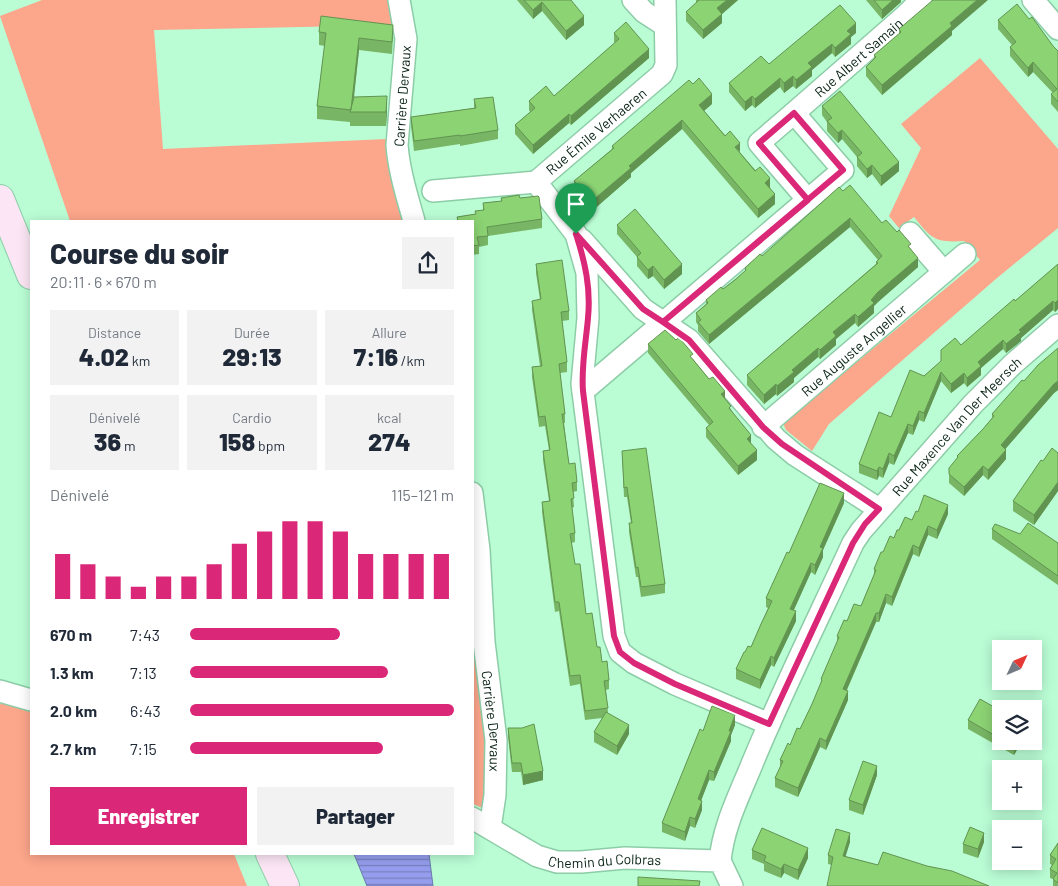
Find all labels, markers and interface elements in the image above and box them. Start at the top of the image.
street label: Rue Albert Samain [810,14,906,100]
street label: Carrière Dervaux [390,44,414,147]
street label: Rue Émile Verhaeren [542,84,650,178]
pin [555,183,597,234]
icon: arrive [562,190,590,218]
text: Course du soir [50,236,229,270]
button: share [402,237,454,289]
text: 20:11 · 6 × 670 m [50,272,157,291]
street label: Rue Auguste Angellier [797,300,909,399]
text: Distance [88,324,141,341]
text: Durée [234,324,270,341]
text: Allure [372,324,407,341]
text: 4.02 [79,341,129,371]
text: 29:13 [222,341,282,371]
text: 7:16 [354,341,398,371]
text: km [129,352,150,369]
text: /km [398,352,425,369]
street label: Rue Maxence Van Der Meersch [888,353,1024,499]
text: Dénivelé [89,409,141,426]
text: Cardio [232,409,272,426]
text: kcal [377,409,402,426]
text: 36 [94,426,121,456]
text: 158 [219,426,255,456]
text: 274 [368,426,411,456]
text: m [121,437,136,454]
text: bpm [255,437,285,454]
text: Dénivelé [50,485,109,504]
text: 115–121 m [391,485,454,504]
text: 670 m [50,625,92,644]
text: 7:43 [130,625,160,644]
north arrow [992,640,1042,690]
map controls [992,640,1042,870]
text: 1.3 km [50,663,94,682]
text: 7:13 [130,663,157,682]
street label: Carrière Dervaux [479,669,505,772]
button: layers [992,700,1042,750]
text: 2.0 km [50,701,97,720]
text: 6:43 [130,701,161,720]
text: 2.7 km [50,739,96,758]
text: 7:15 [130,739,157,758]
button: + [992,760,1042,810]
button: Enregistrer [50,787,247,845]
button: Partager [257,787,454,845]
button: − [992,820,1042,870]
street label: Chemin du Colbras [546,849,662,871]

